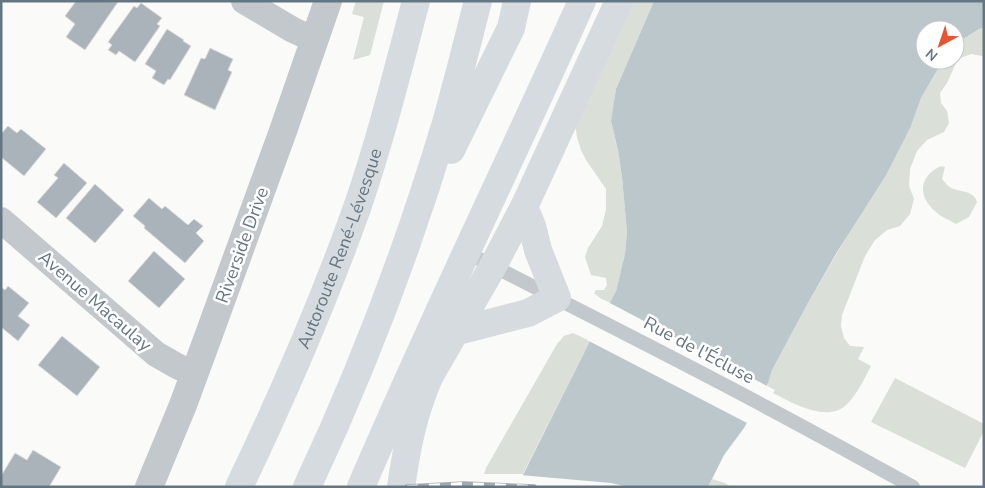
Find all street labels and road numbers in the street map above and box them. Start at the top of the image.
street label: Autoroute René-Lévesque [291,145,387,352]
street label: Riverside Drive [210,184,274,306]
street label: Avenue Macaulay [33,245,157,357]
street label: Rue de l'Écluse [639,311,759,389]

